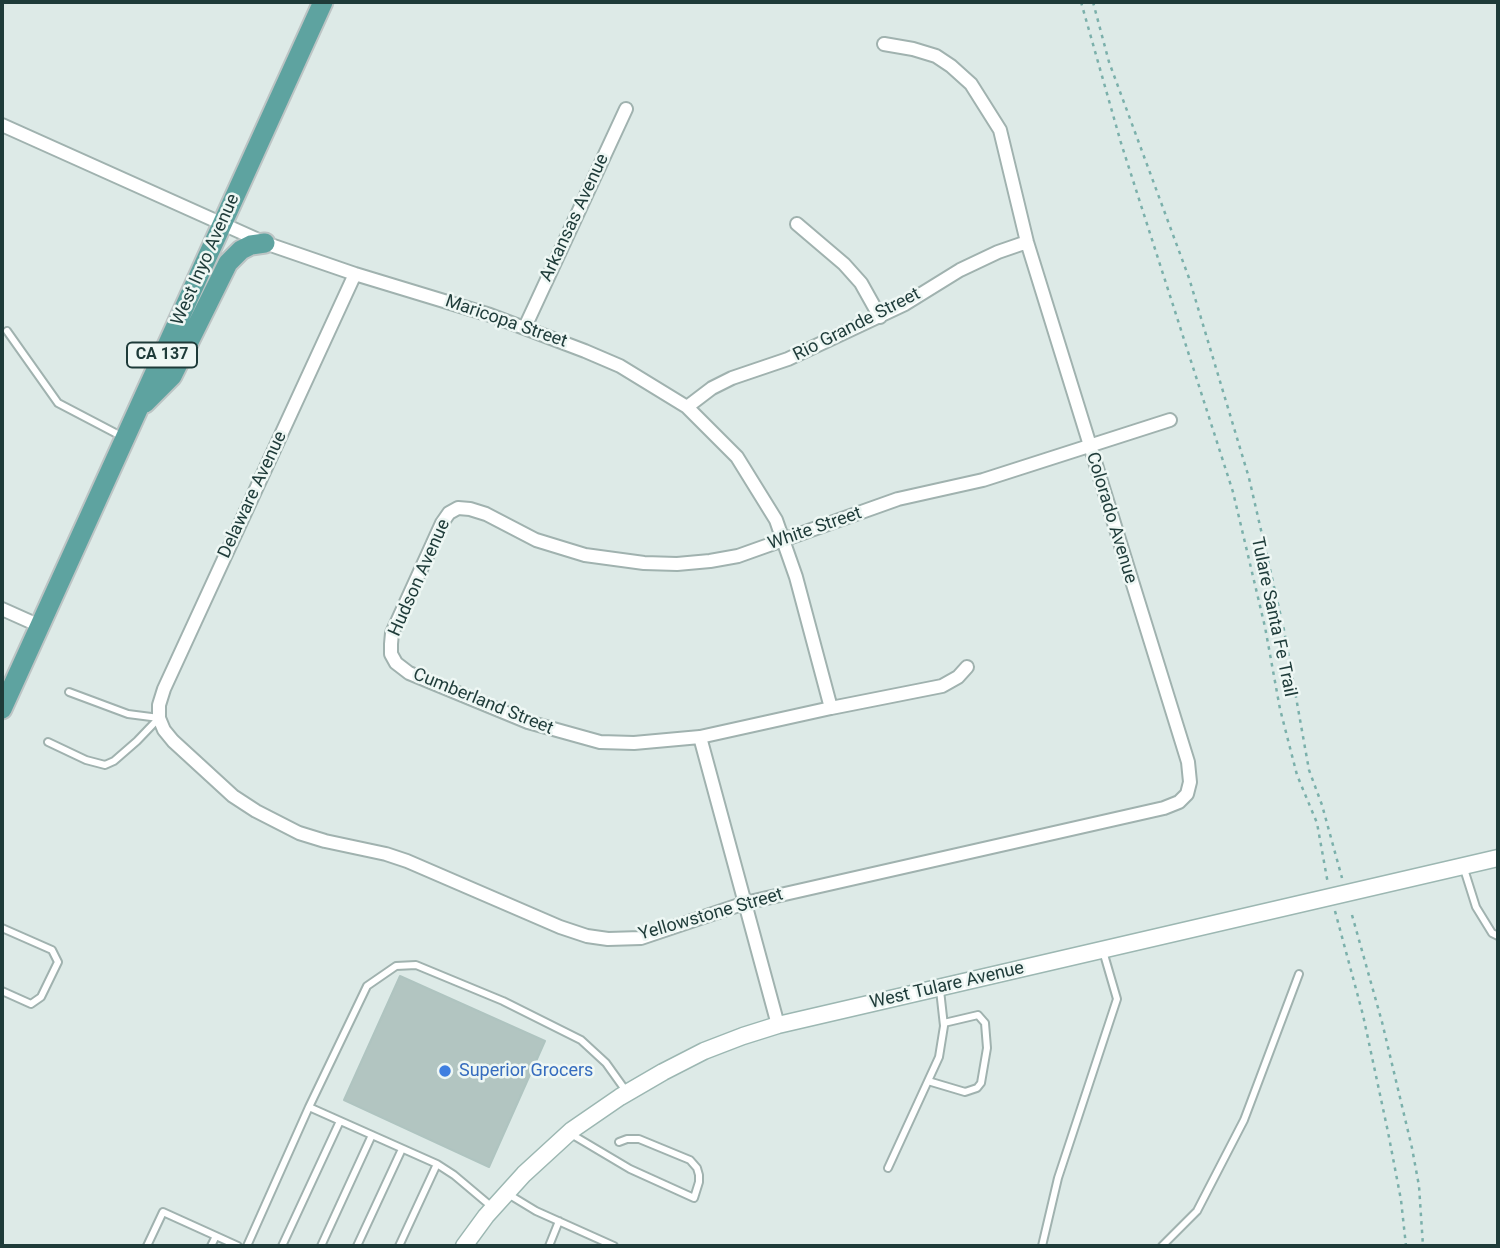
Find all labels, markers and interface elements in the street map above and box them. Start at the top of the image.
street label: Arkansas Avenue [536,151,614,285]
street label: West Inyo Avenue [167,191,245,329]
street label: Rio Grande Street [790,284,924,366]
street label: Maricopa Street [442,291,570,353]
road number: CA 137 [127,342,197,368]
street label: Delaware Avenue [214,428,292,562]
street label: Colorado Avenue [1081,450,1141,586]
street label: White Street [765,503,865,555]
street label: Hudson Avenue [385,516,455,640]
street label: Tulare Santa Fe Trail [1246,535,1300,699]
street label: Cumberland Street [410,664,556,740]
street label: Yellowstone Street [636,884,786,946]
street label: West Tulare Avenue [868,958,1026,1014]
place label: Superior Grocers [459,1060,593,1082]
marker: Superior Grocers [437,1063,453,1079]

